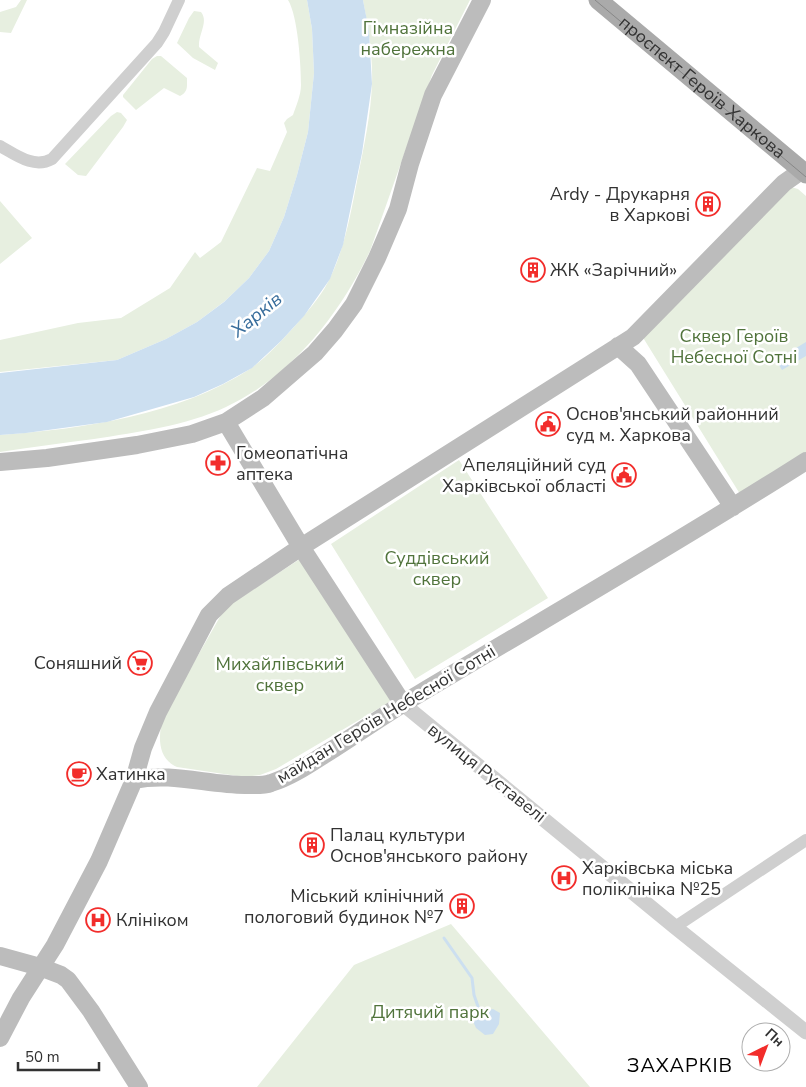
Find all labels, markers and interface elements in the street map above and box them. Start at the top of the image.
street label: проспект Героїв Харкова [614,10,791,164]
park label: Гімназійна набережна [360,16,456,61]
place label: Ardy - Друкарня в Харкові [550,182,690,227]
building icon: Ardy - Друкарня в Харкові [695,191,721,217]
building icon: ЖК «Зарічний» [520,257,546,283]
place label: ЖК «Зарічний» [550,258,677,282]
water label: Харків [225,286,288,344]
park label: Сквер Героїв Небесної Сотні [671,324,797,369]
place label: Основ'янський районний суд м. Харкова [566,402,779,447]
public building icon: Основ'янський районний суд м. Харкова [535,411,561,437]
place label: Гомеопатічна аптека [236,441,348,486]
pharmacy icon: Гомеопатічна аптека [205,450,231,476]
place label: Апеляційний суд Харківської області [442,453,606,498]
public building icon: Апеляційний суд Харківської області [611,462,637,488]
park label: Суддівський сквер [384,546,490,591]
street label: майдан Героїв Небесної Сотні [272,639,500,789]
supermarket icon: Соняшний [127,650,153,676]
place label: Соняшний [34,651,122,675]
park label: Михайлівський сквер [216,652,344,697]
street label: вулиця Руставелі [423,718,551,828]
cafe icon: Хатинка [66,761,92,787]
place label: Хатинка [96,762,166,786]
place label: Палац культури Основ'янського району [330,823,528,868]
building icon: Палац культури Основ'янського району [299,832,325,858]
place label: Харківська міська поліклініка №25 [582,856,733,901]
hospital icon: Харківська міська поліклініка №25 [551,865,577,891]
place label: Міський клінічний пологовий будинок №7 [244,884,444,929]
building icon: Міський клінічний пологовий будинок №7 [449,893,475,919]
hospital icon: Клініком [85,907,111,933]
place label: Клініком [116,908,189,932]
park label: Дитячий парк [371,1000,490,1024]
north arrow [741,1022,791,1072]
text: Пн [761,1024,788,1051]
scale bar [18,1040,99,1072]
text: 50 m [25,1047,60,1067]
district label: ЗАХАРКІВ [627,1052,733,1079]

